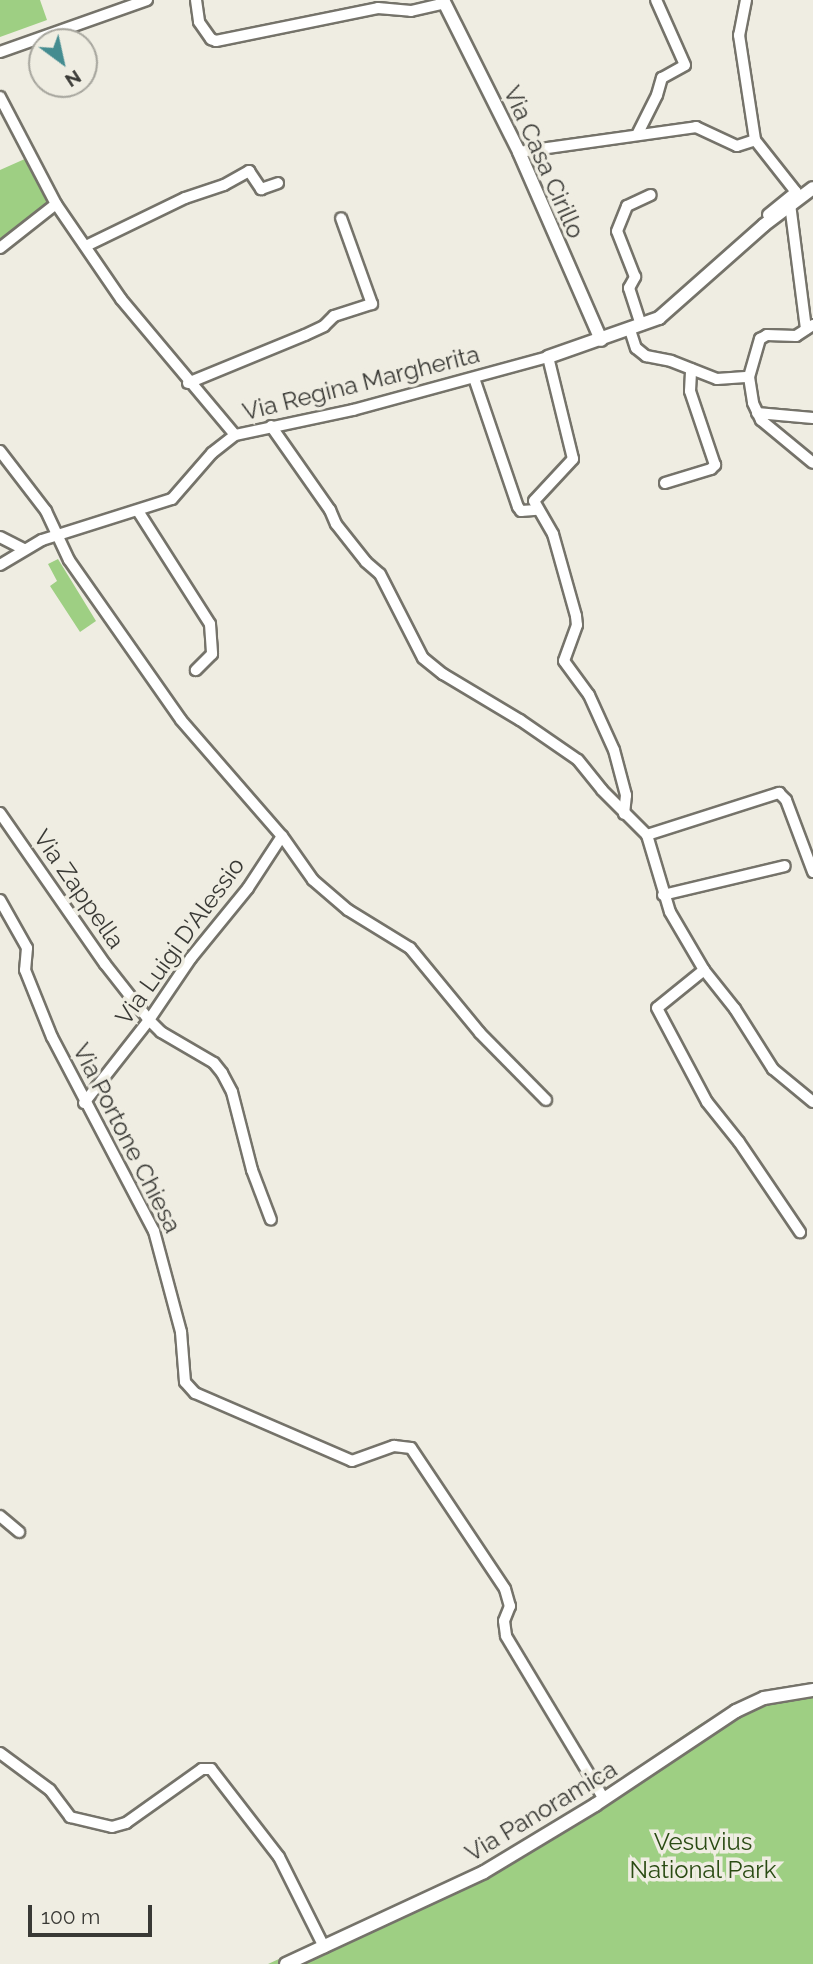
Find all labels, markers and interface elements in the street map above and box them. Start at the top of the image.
north arrow [28,28,98,98]
text: N [61,66,85,92]
street label: Via Casa Cirillo [498,81,590,243]
street label: Via Regina Margherita [240,340,482,426]
street label: Via Zappella [27,824,131,954]
street label: Via Luigi D'Alessio [110,852,250,1030]
street label: Via Portone Chiesa [67,1038,187,1238]
street label: Via Panoramica [460,1754,622,1868]
park label: Vesuvius National Park [629,1828,777,1884]
scale bar [32,1890,156,1934]
text: 100 m [41,1904,100,1929]

